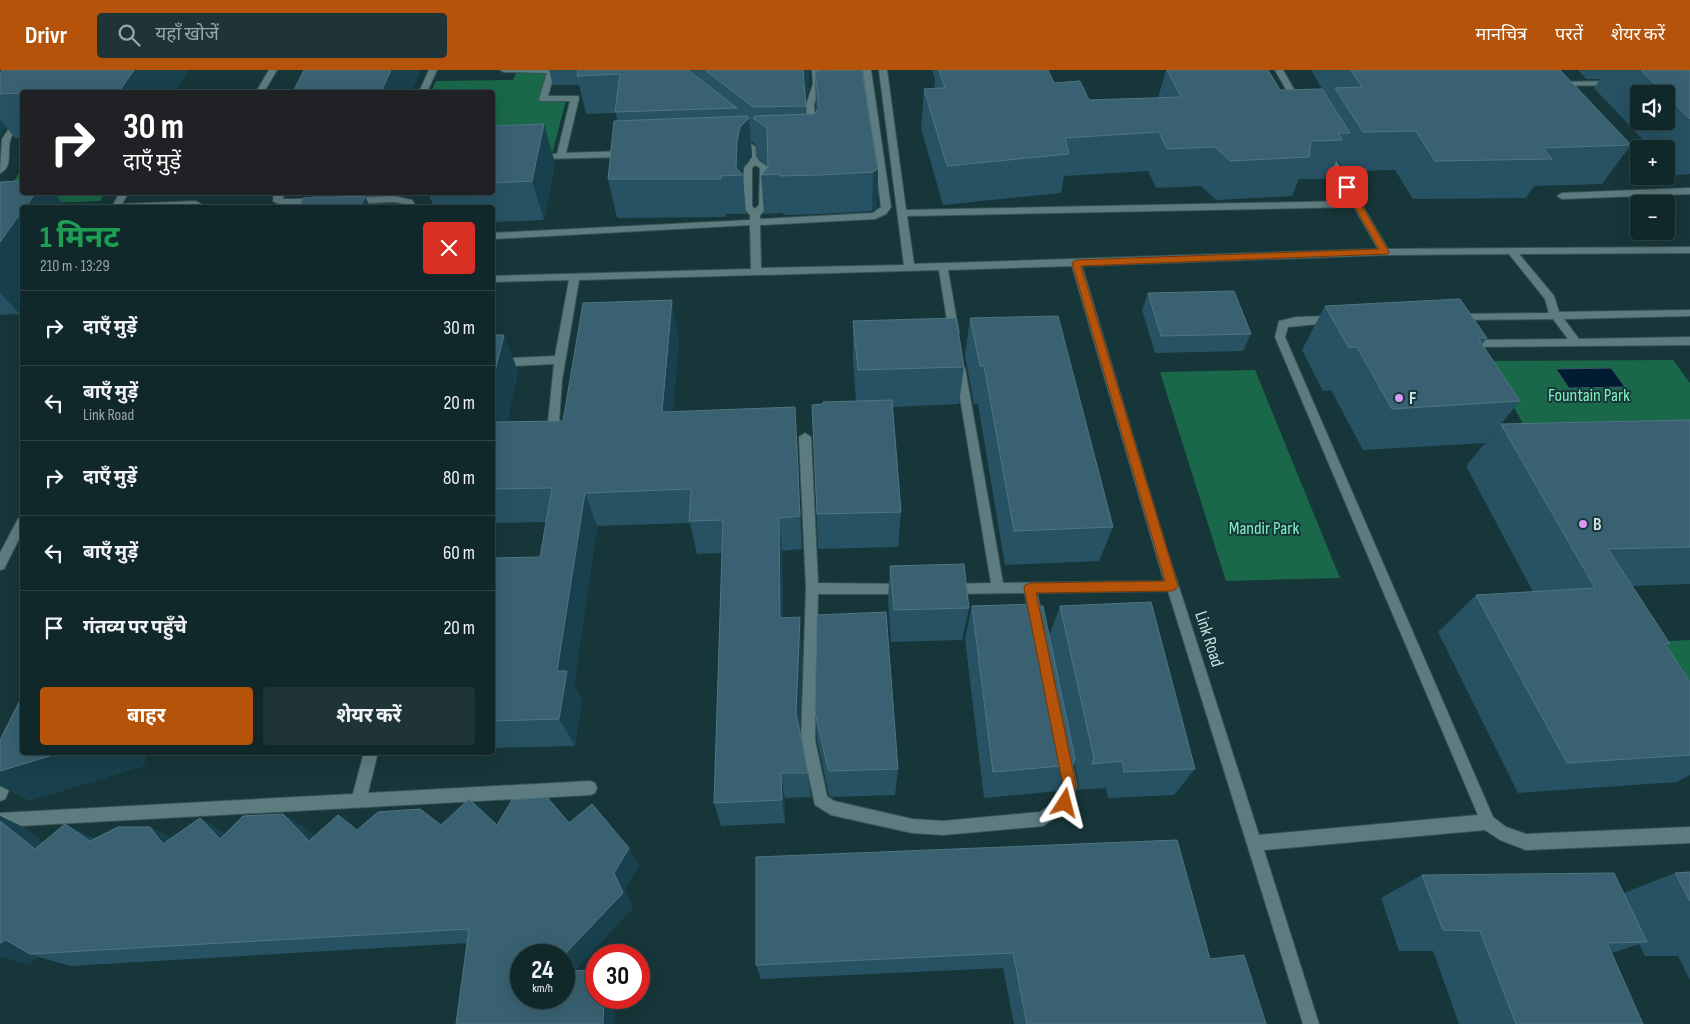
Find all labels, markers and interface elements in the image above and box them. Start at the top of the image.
search box [97,13,447,58]
text: Drivr [25,21,67,50]
icon: search [115,21,143,49]
text: यहाँ खोजें [155,23,219,46]
text: मानचित्र [1476,24,1527,45]
text: परतें [1555,24,1583,45]
text: शेयर करें [1611,24,1665,45]
map controls [1630,85,1675,240]
button: sound [1630,85,1675,130]
text: 30 m [123,106,184,149]
icon: right [40,110,105,175]
button: + [1630,140,1675,185]
text: दाएँ मुड़ें [123,149,181,176]
pin [1326,166,1368,208]
icon: arrive [1333,173,1361,201]
button: − [1630,195,1675,240]
text: 1 मिनट [40,220,119,256]
button: close [423,222,475,274]
text: 210 m · 13:29 [40,257,109,276]
icon: right [40,314,68,342]
text: दाएँ मुड़ें [83,316,137,339]
text: 30 m [443,317,475,340]
text: बाएँ मुड़ें [83,381,138,404]
park label: Fountain Park [1548,385,1630,406]
place label: F [1409,388,1417,409]
icon: left [40,389,68,417]
text: 20 m [443,392,475,415]
marker: F [1393,392,1405,404]
text: Link Road [83,406,134,425]
icon: right [40,464,68,492]
text: दाएँ मुड़ें [83,466,137,489]
text: 80 m [443,467,475,490]
place label: B [1593,514,1602,535]
park label: Mandir Park [1229,518,1299,539]
marker: B [1577,518,1589,530]
icon: left [40,539,68,567]
text: बाएँ मुड़ें [83,541,138,564]
text: 60 m [443,542,475,565]
street label: Link Road [1190,608,1228,670]
icon: arrive [40,614,68,642]
text: गंतव्य पर पहुँचे [83,616,187,639]
text: 20 m [443,617,475,640]
button: बाहर [40,687,253,745]
button: शेयर करें [263,687,475,745]
position arrow [1038,776,1090,828]
speed limit sign: 30 [585,944,650,1009]
text: 24 [531,955,554,986]
text: km/h [532,981,553,996]

